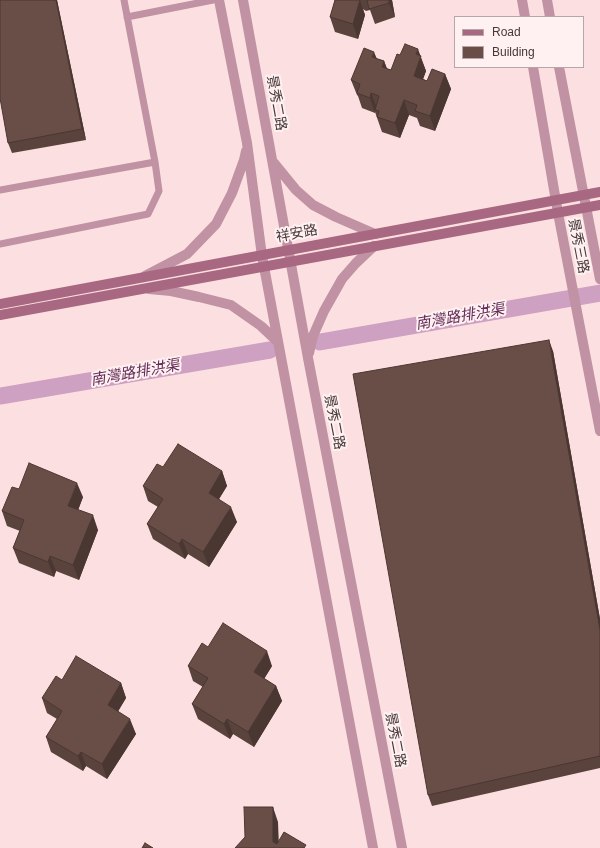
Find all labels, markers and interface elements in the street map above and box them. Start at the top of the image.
legend [454,16,584,68]
text: Road [492,25,521,39]
text: Building [492,45,535,59]
street label: 景秀二路 [263,74,289,132]
street label: 景秀三路 [564,217,592,275]
street label: 祥安路 [275,222,319,246]
water label: 南灣路排洪渠 [414,300,506,334]
water label: 南灣路排洪渠 [89,356,181,390]
street label: 景秀二路 [320,393,348,451]
street label: 景秀二路 [381,711,409,769]

